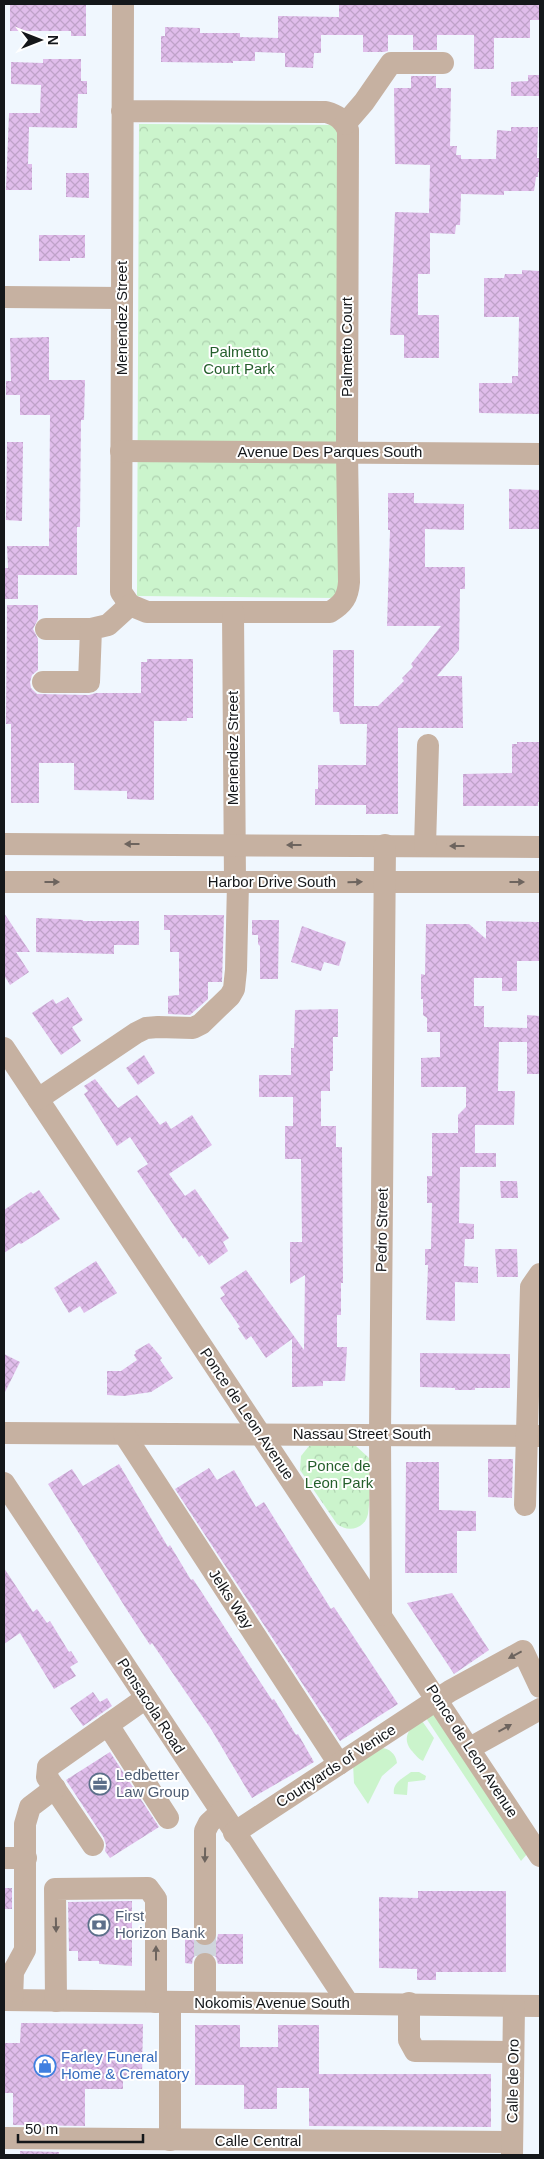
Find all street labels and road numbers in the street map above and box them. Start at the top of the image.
street label: Menendez Street [113,260,130,375]
street label: Palmetto Court [338,296,355,397]
street label: Avenue Des Parques South [238,443,422,460]
street label: Menendez Street [224,690,241,805]
street label: Harbor Drive South [208,873,336,890]
street label: Pedro Street [372,1187,391,1272]
street label: Ponce de Leon Avenue [197,1345,298,1483]
street label: Nassau Street South [293,1425,431,1442]
street label: Jelks Way [206,1566,257,1632]
street label: Pensacola Road [114,1655,189,1757]
street label: Ponce de Leon Avenue [423,1681,522,1820]
street label: Courtyards of Venice [273,1721,399,1811]
street label: Nokomis Avenue South [194,1994,350,2011]
street label: Calle de Oro [503,2039,522,2123]
street label: Calle Central [215,2132,301,2149]

